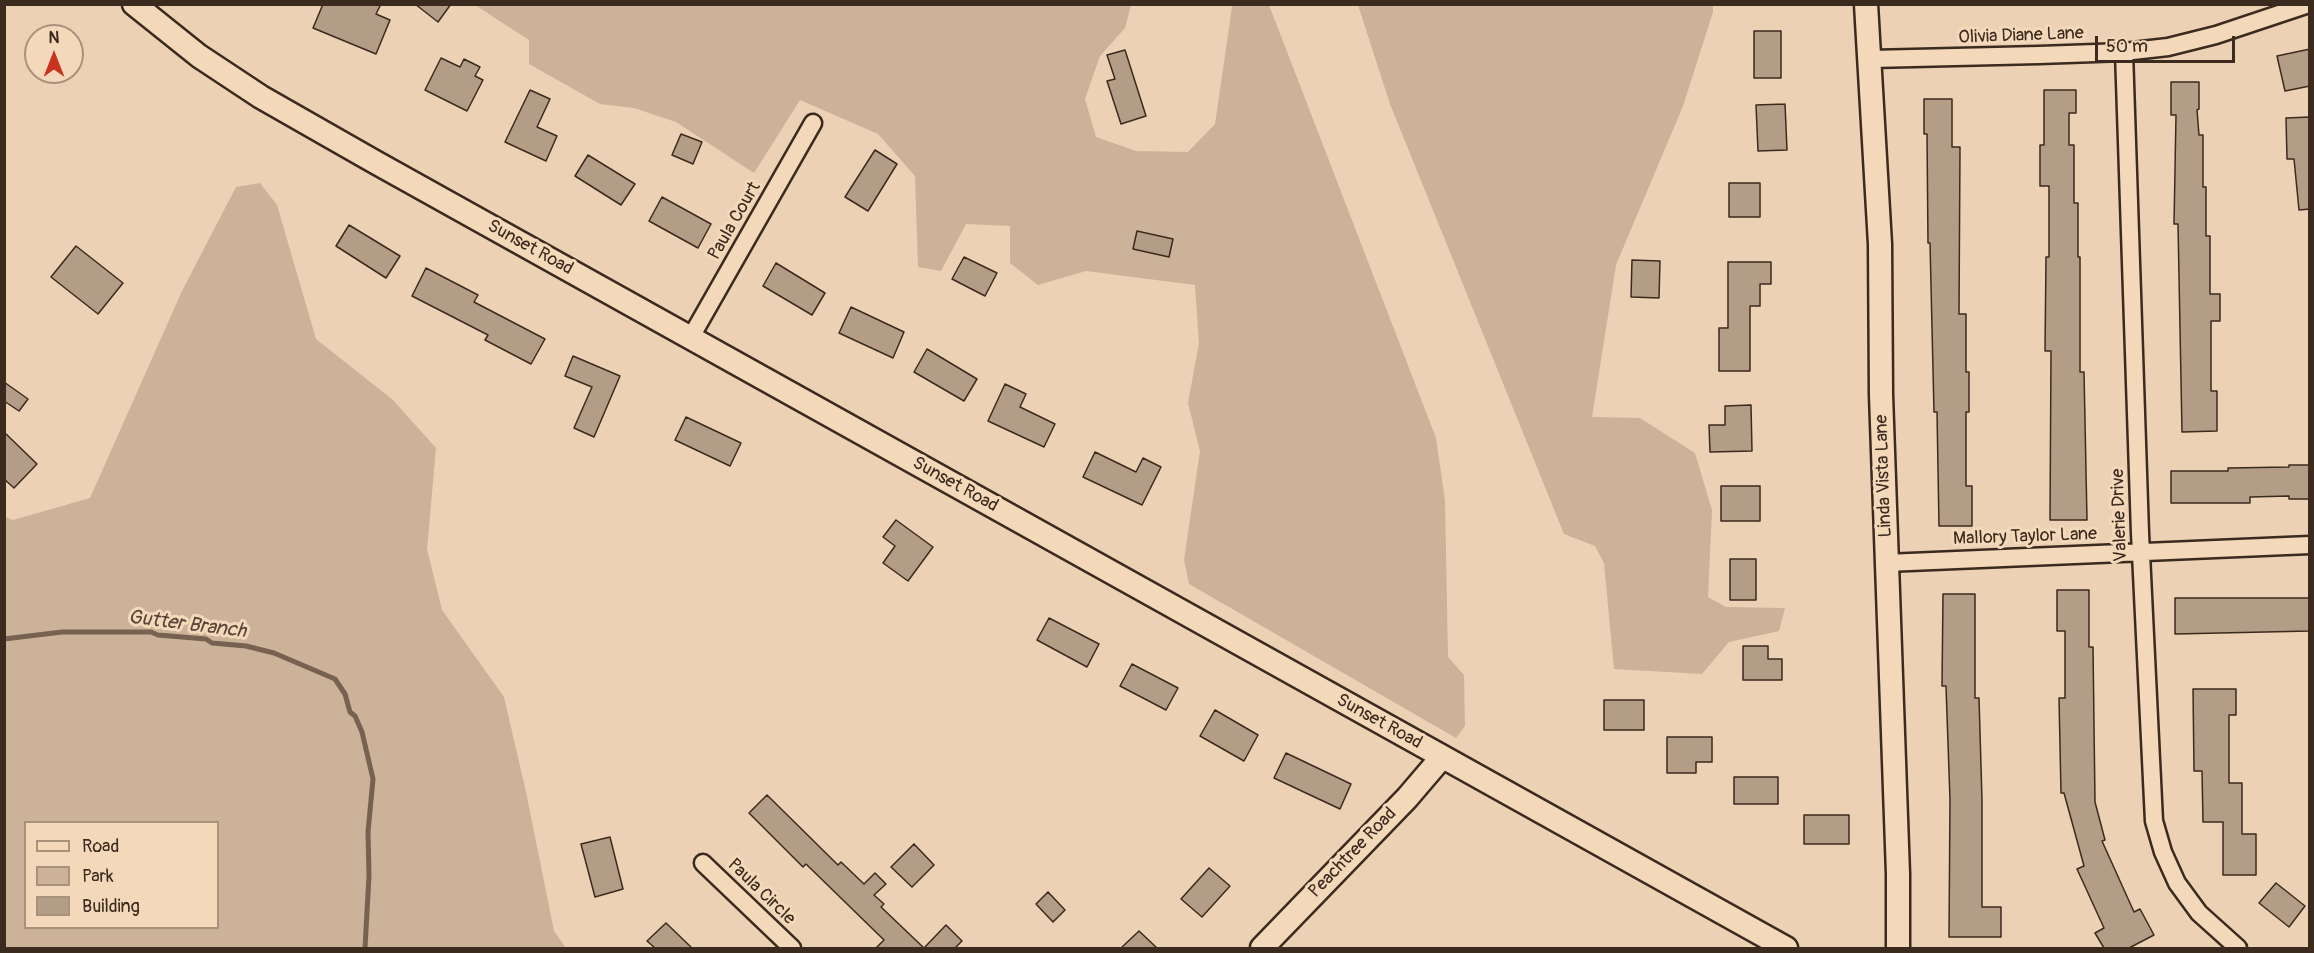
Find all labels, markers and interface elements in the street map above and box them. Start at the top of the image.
street label: Olivia Diane Lane [1958,23,2084,49]
north arrow [24,24,84,84]
scale bar [2098,24,2238,62]
text: N [49,28,59,48]
text: 50 m [2106,35,2148,58]
street label: Paula Court [704,178,766,264]
street label: Sunset Road [483,216,577,280]
street label: Linda Vista Lane [1871,414,1897,538]
street label: Sunset Road [908,453,1002,517]
street label: Valerie Drive [2108,468,2132,562]
street label: Mallory Taylor Lane [1953,524,2097,550]
water label: Gutter Branch [127,606,247,644]
street label: Sunset Road [1332,690,1426,754]
street label: Peachtree Road [1305,803,1401,903]
legend [24,821,219,929]
text: Road [82,835,119,858]
street label: Paula Circle [723,854,799,930]
text: Park [82,865,114,888]
text: Building [82,895,140,918]

